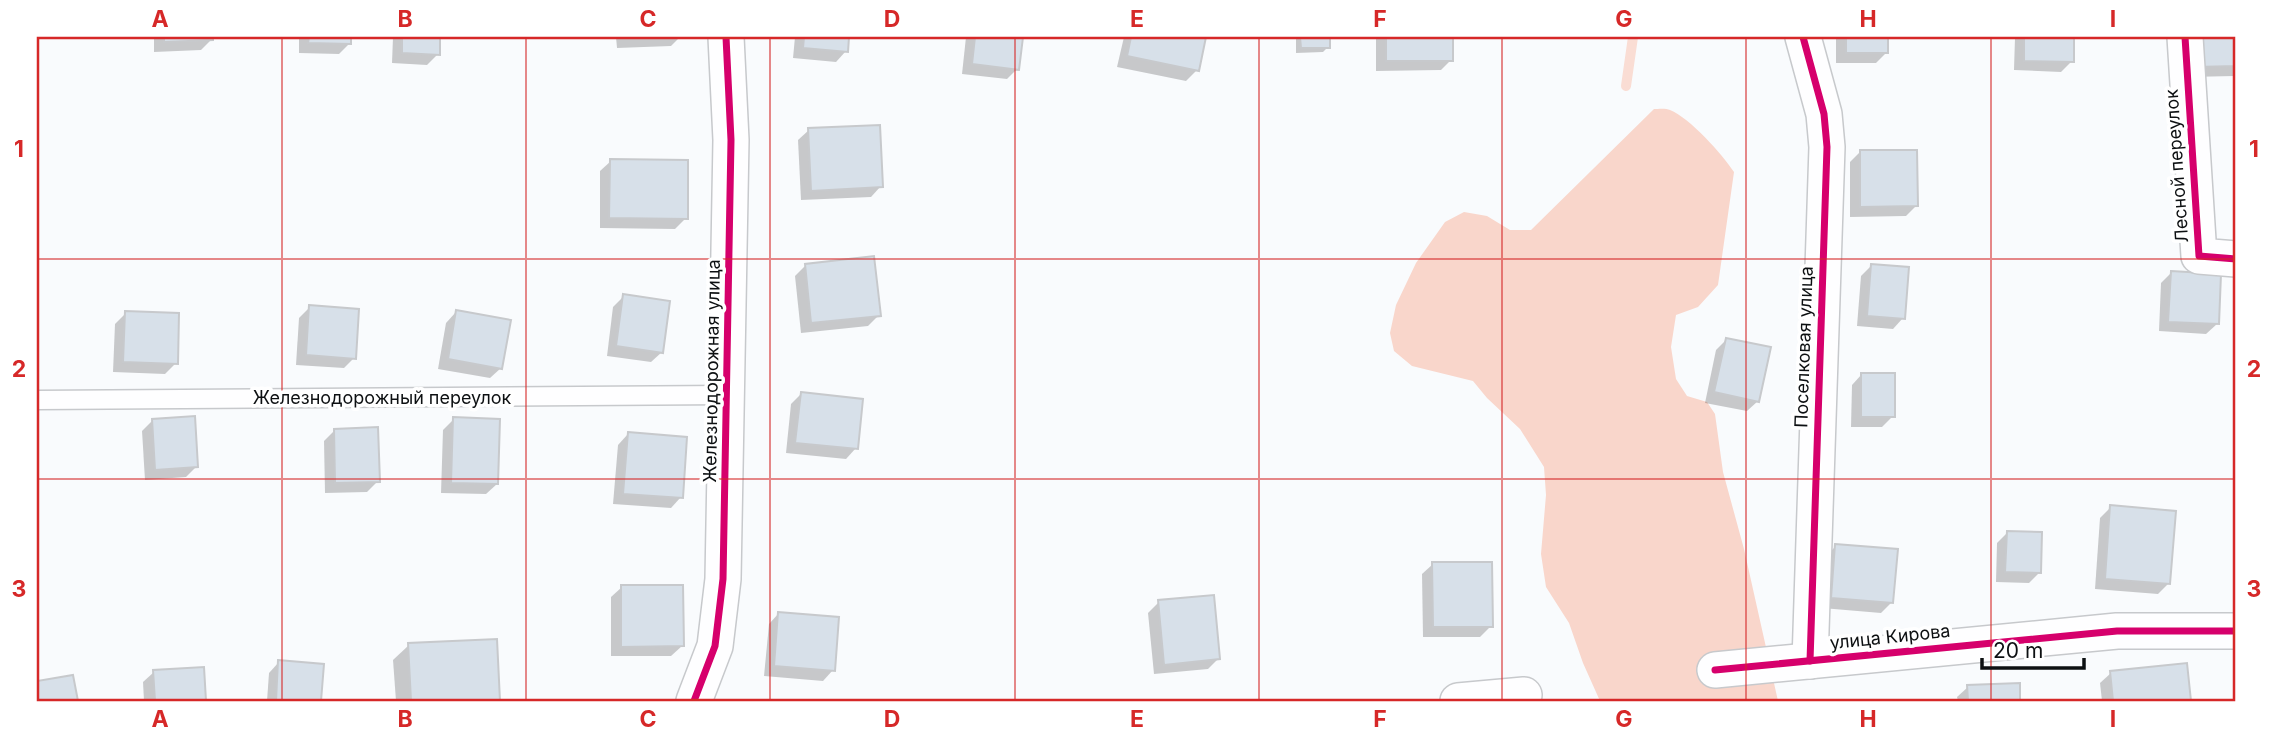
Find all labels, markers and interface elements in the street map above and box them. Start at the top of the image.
text: A [151,5,169,33]
text: B [397,5,413,33]
text: C [639,5,657,33]
text: D [884,5,900,33]
text: E [1130,5,1144,33]
text: F [1373,5,1387,33]
text: G [1615,5,1633,33]
text: H [1859,5,1877,33]
text: I [2110,5,2116,33]
street label: Лесной переулок [2161,88,2192,243]
text: 1 [14,135,24,163]
text: 1 [2249,135,2259,163]
street label: Железнодорожная улица [699,259,724,483]
street label: Поселковая улица [1790,266,1817,428]
text: 2 [12,355,26,383]
text: 2 [2247,355,2261,383]
street label: Железнодорожный переулок [253,387,512,408]
text: 3 [12,575,26,603]
text: 3 [2247,575,2261,603]
street label: улица Кирова [1829,620,1951,653]
scale bar [1982,626,2084,670]
text: 20 m [1993,638,2043,663]
text: A [151,705,169,733]
text: B [397,705,413,733]
text: C [639,705,657,733]
text: D [884,705,900,733]
text: E [1130,705,1144,733]
text: F [1373,705,1387,733]
text: G [1615,705,1633,733]
text: H [1859,705,1877,733]
text: I [2110,705,2116,733]

